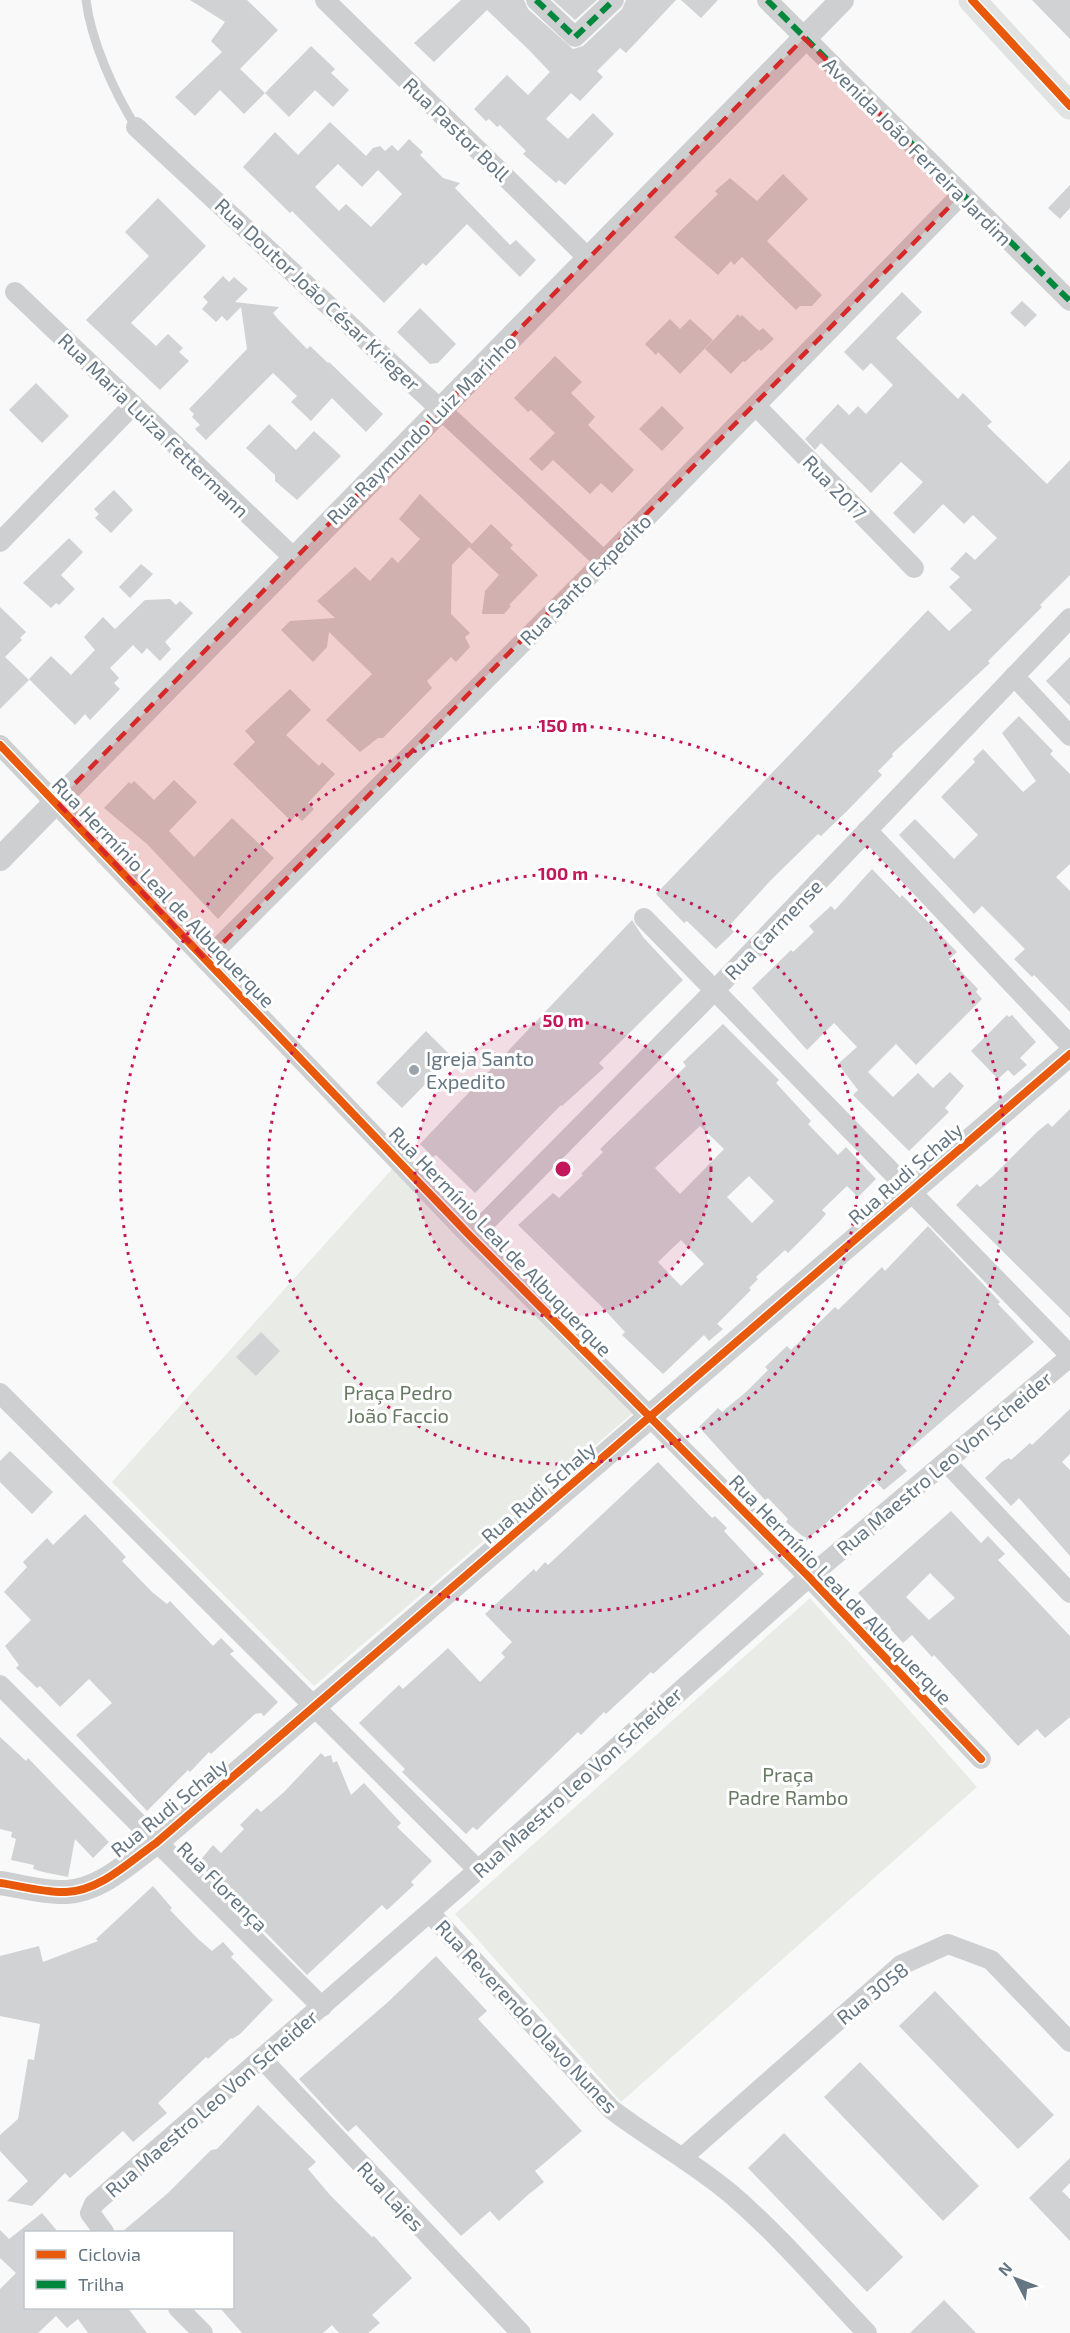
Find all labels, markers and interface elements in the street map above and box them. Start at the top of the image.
street label: Avenida João Ferreira Jardim [819,52,1017,250]
street label: Rua Pastor Boll [399,72,515,186]
street label: Rua Doutor João César Krieger [211,193,425,395]
street label: Rua Maria Luiza Fettermann [54,328,254,522]
street label: Rua Raymundo Luiz Marinho [321,329,521,529]
street label: Rua 2017 [798,450,872,524]
street label: Rua Santo Expedito [514,508,656,650]
text: 150 m [539,714,587,736]
street label: Rua Hermínio Leal de Albuquerque [48,772,280,1012]
text: 100 m [538,862,588,884]
street label: Rua Carmense [719,874,827,984]
text: 50 m [542,1009,584,1031]
place label: Igreja Santo Expedito [426,1046,534,1093]
marker: Igreja Santo Expedito [407,1063,421,1077]
street label: Rua Rudi Schaly [843,1117,967,1229]
street label: Rua Hermínio Leal de Albuquerque [385,1121,617,1361]
centre of rings [553,1159,573,1179]
street label: Rua Maestro Leo Von Scheider [832,1366,1056,1560]
park label: Praça Pedro João Faccio [343,1380,453,1427]
street label: Rua Rudi Schaly [476,1436,600,1548]
street label: Rua Hermínio Leal de Albuquerque [725,1469,957,1709]
street label: Rua Maestro Leo Von Scheider [467,1682,687,1882]
street label: Rua Rudi Schaly [106,1752,233,1861]
park label: Praça Padre Rambo [728,1762,848,1809]
street label: Rua Florença [172,1836,273,1937]
street label: Rua Reverendo Olavo Nunes [431,1914,623,2118]
street label: Rua 3058 [831,1957,913,2029]
street label: Rua Maestro Leo Von Scheider [100,2004,322,2202]
street label: Rua Lajes [353,2156,429,2236]
legend [24,2231,234,2309]
text: Ciclovia [78,2243,141,2265]
north arrow [986,2249,1046,2309]
text: N [994,2258,1015,2279]
text: Trilha [78,2273,124,2295]

